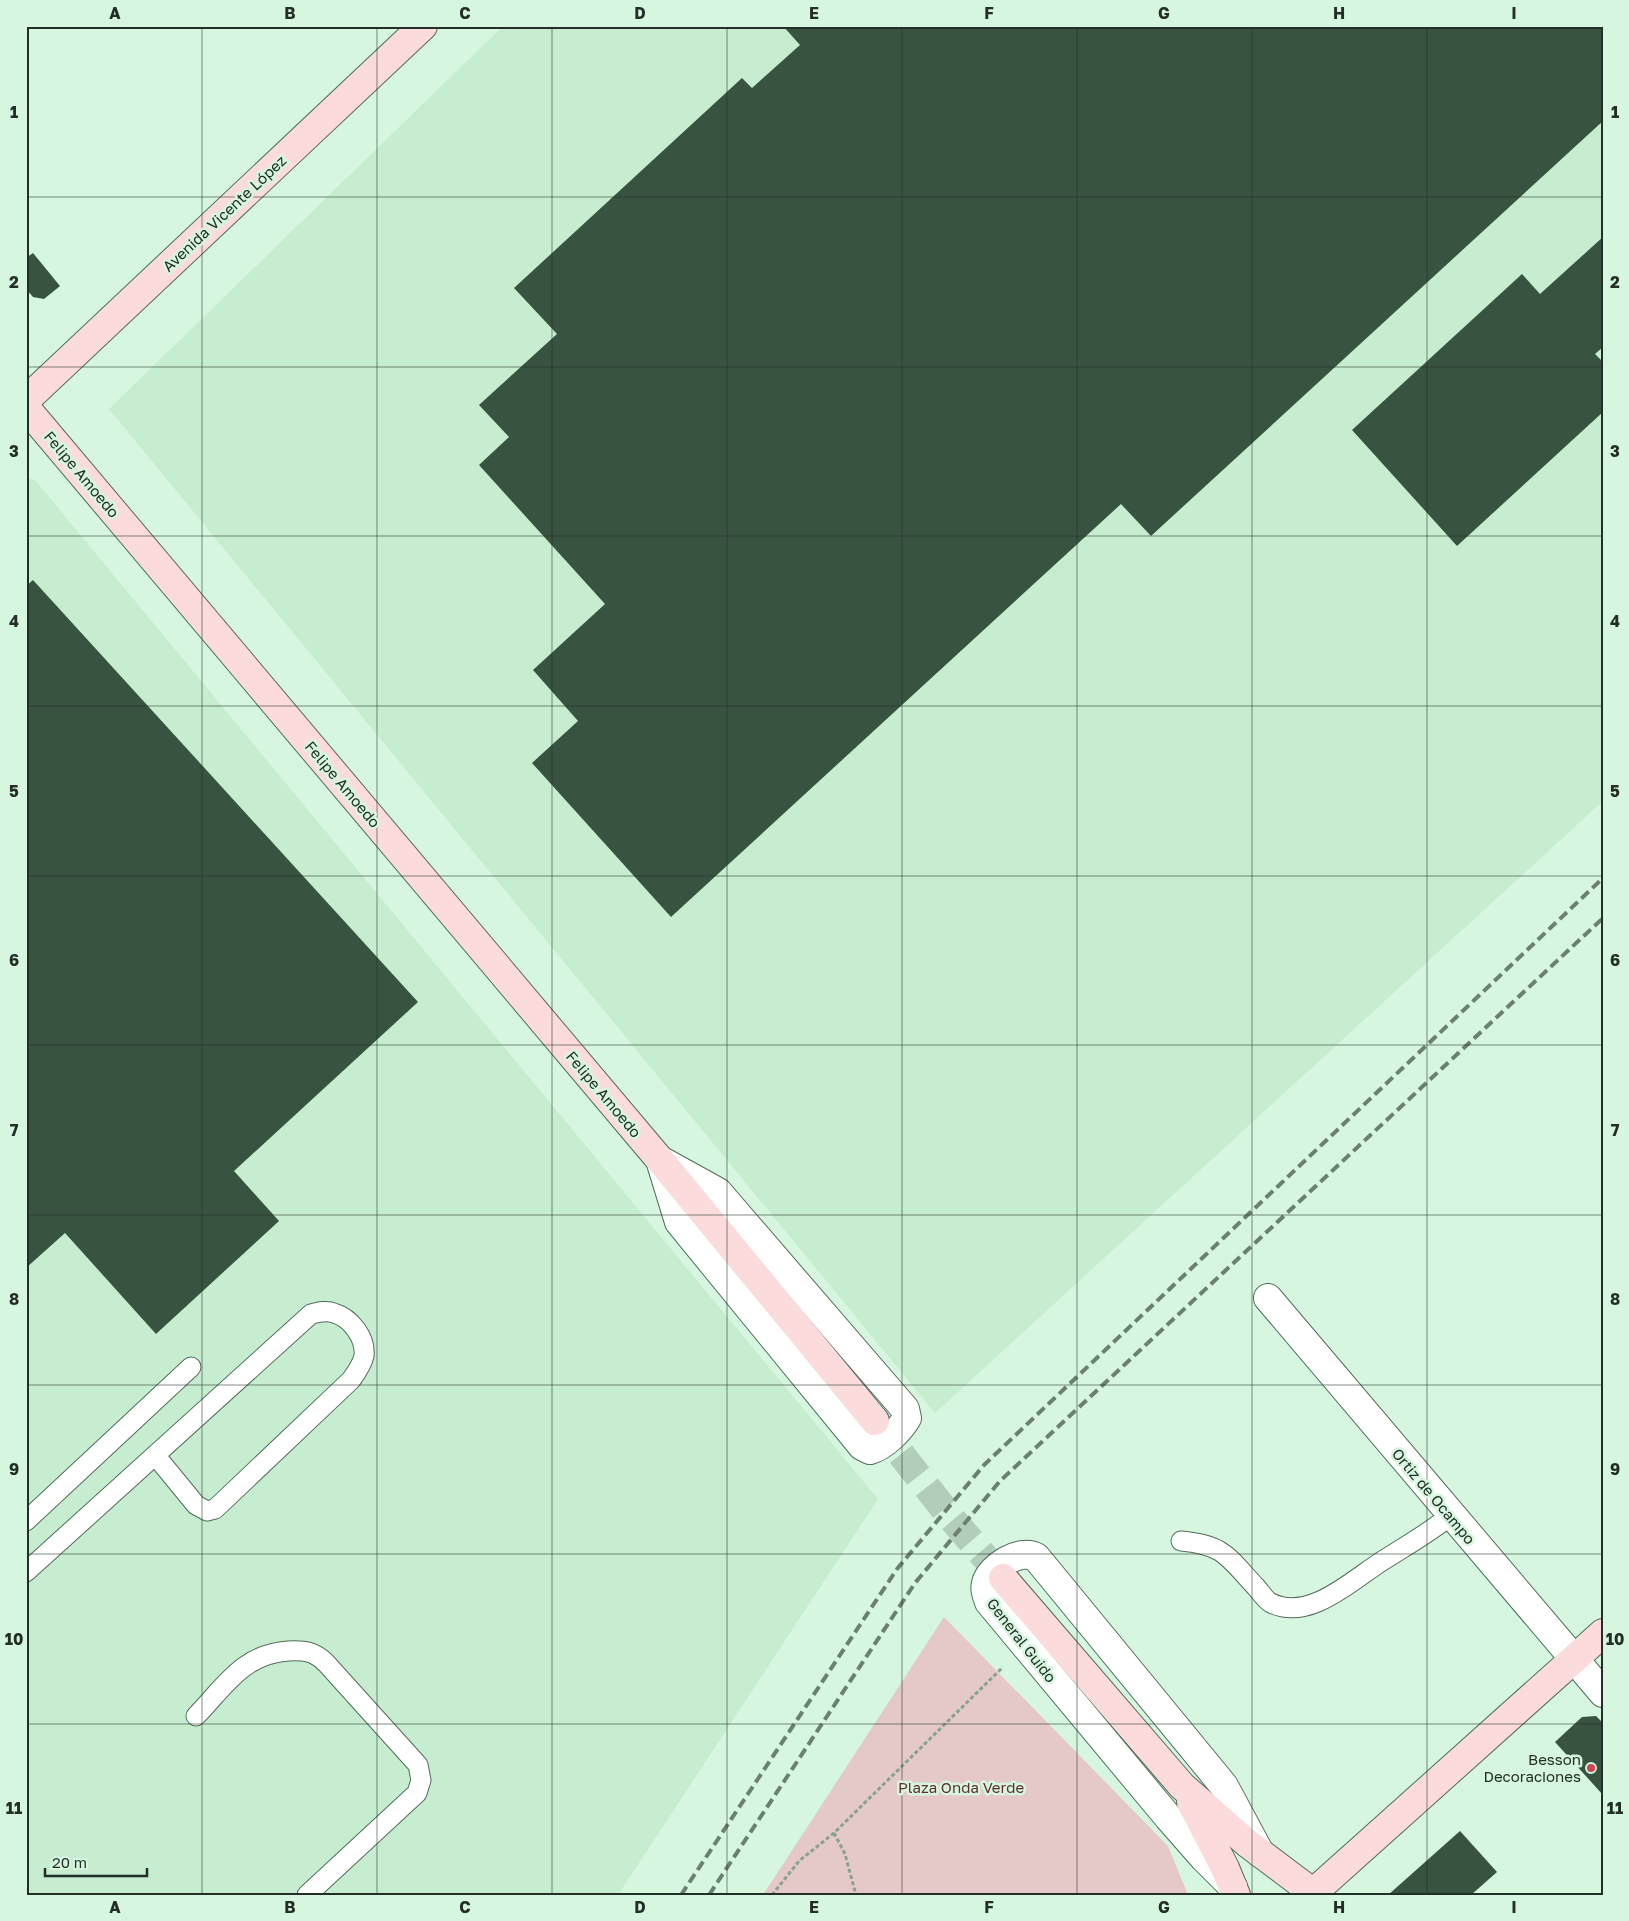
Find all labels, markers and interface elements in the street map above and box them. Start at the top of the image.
text: A [109,3,121,23]
text: B [284,3,296,23]
text: C [459,3,471,23]
text: D [634,3,646,23]
text: E [809,3,819,23]
text: F [984,3,994,23]
text: G [1158,3,1170,23]
text: H [1333,3,1345,23]
text: I [1511,3,1517,23]
text: 1 [10,102,18,122]
text: 1 [1611,102,1619,122]
street label: Avenida Vicente López [159,151,290,275]
text: 2 [9,272,19,292]
text: 2 [1610,272,1620,292]
street label: Felipe Amoedo [41,427,123,521]
text: 3 [9,441,19,461]
text: 3 [1610,441,1620,461]
text: 4 [9,611,19,631]
text: 4 [1610,611,1620,631]
street label: Felipe Amoedo [302,737,384,831]
text: 5 [9,781,19,801]
text: 5 [1610,781,1620,801]
text: 6 [9,950,19,970]
text: 6 [1610,950,1620,970]
street label: Felipe Amoedo [563,1047,645,1141]
text: 7 [10,1120,19,1140]
text: 7 [1611,1120,1620,1140]
text: 8 [9,1289,19,1309]
text: 8 [1610,1289,1620,1309]
street label: Ortiz de Ocampo [1389,1444,1479,1548]
text: 9 [9,1459,19,1479]
text: 9 [1610,1459,1620,1479]
street label: General Guido [984,1594,1060,1686]
text: 10 [5,1629,23,1649]
text: 10 [1606,1629,1624,1649]
place label: Besson Decoraciones [1483,1750,1581,1785]
marker: Besson Decoraciones [1585,1762,1597,1774]
park label: Plaza Onda Verde [898,1778,1024,1796]
text: 11 [6,1798,22,1818]
text: 11 [1607,1798,1623,1818]
scale bar [45,1846,148,1878]
text: 20 m [52,1853,87,1871]
text: A [109,1897,121,1917]
text: B [284,1897,296,1917]
text: C [459,1897,471,1917]
text: D [634,1897,646,1917]
text: E [809,1897,819,1917]
text: F [984,1897,994,1917]
text: G [1158,1897,1170,1917]
text: H [1333,1897,1345,1917]
text: I [1511,1897,1517,1917]

